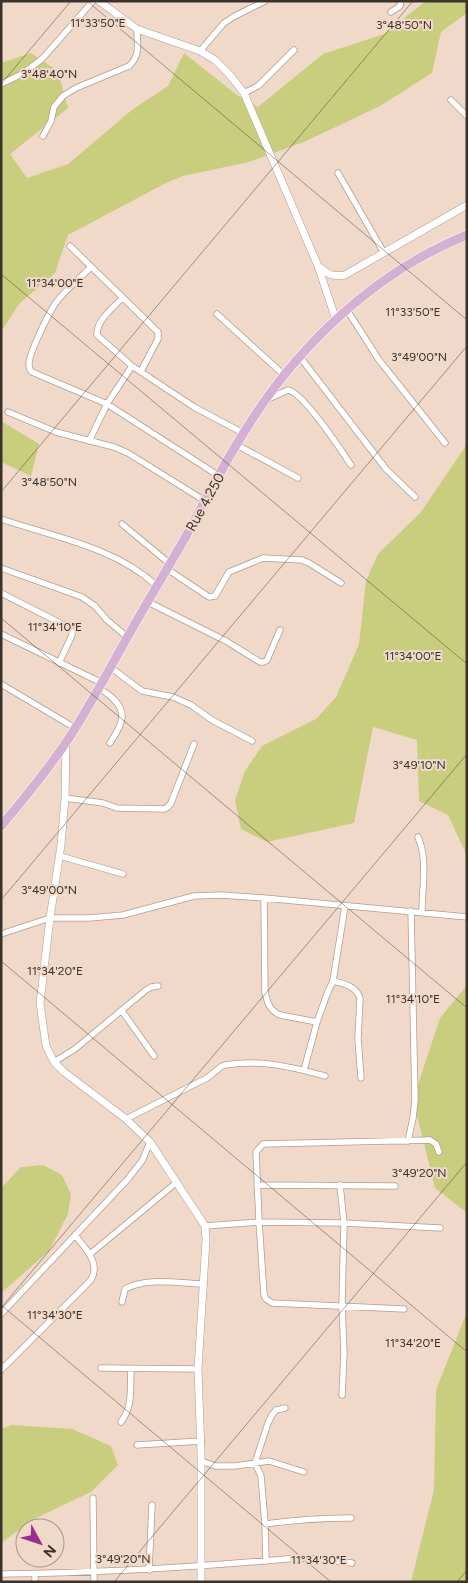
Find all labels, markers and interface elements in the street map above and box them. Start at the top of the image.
text: 11°33'50"E [70,16,126,30]
text: 3°48'50"N [376,18,432,32]
text: 3°48'40"N [21,67,77,81]
text: 11°34'00"E [26,276,84,290]
text: 11°33'50"E [385,305,441,319]
text: 3°49'00"N [391,350,447,364]
street label: Rue 4.250 [182,470,228,534]
text: 3°48'50"N [21,475,77,489]
text: 11°34'10"E [28,620,82,634]
text: 11°34'00"E [384,649,442,663]
text: 3°49'10"N [392,758,446,772]
text: 3°49'00"N [21,883,77,897]
text: 11°34'20"E [27,964,83,978]
text: 11°34'10"E [386,992,440,1006]
text: 3°49'20"N [391,1166,447,1180]
text: 11°34'30"E [27,1308,83,1322]
text: 11°34'20"E [385,1336,441,1350]
north arrow [15,1518,65,1568]
text: N [40,1541,60,1561]
text: 3°49'20"N [95,1552,151,1566]
text: 11°34'30"E [291,1553,347,1567]

